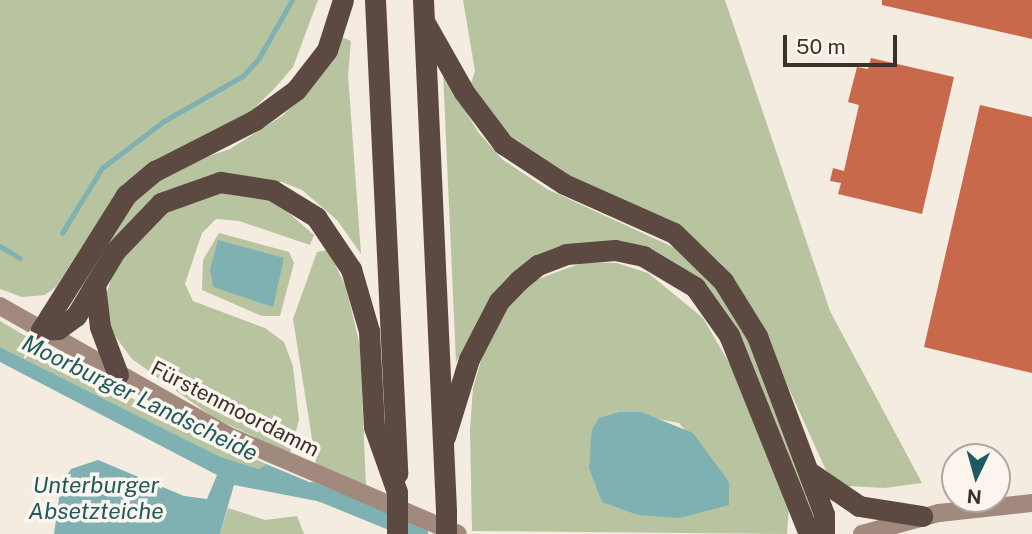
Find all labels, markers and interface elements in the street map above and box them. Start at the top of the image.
scale bar [787,21,901,65]
text: 50 m [796,34,846,59]
water label: Moorburger Landscheide [18,329,262,467]
street label: Fürstenmoordamm [147,356,323,462]
north arrow [941,443,1011,513]
water label: Unterburger Absetzteiche [28,471,164,525]
text: N [966,485,983,509]

